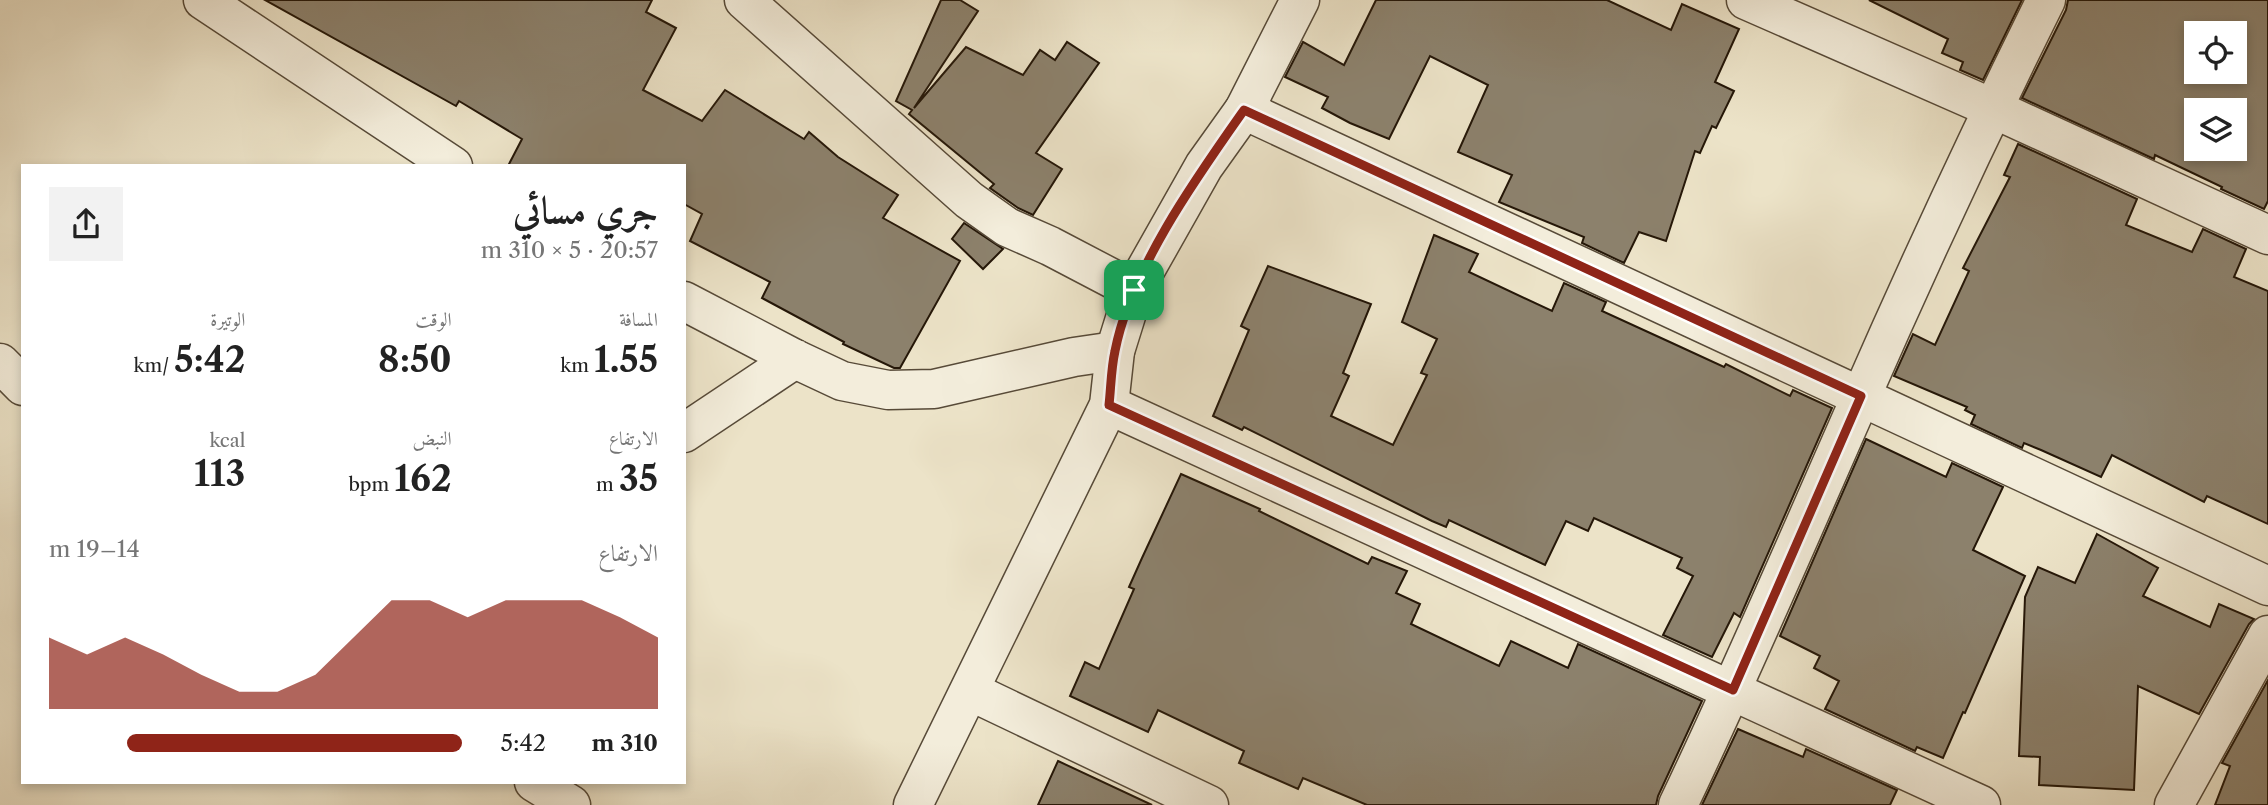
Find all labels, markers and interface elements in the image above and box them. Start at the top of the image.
map controls [2184,21,2247,161]
button: locate [2184,21,2247,84]
button: layers [2184,98,2247,161]
text: جري مسائي [513,186,658,233]
button: share [49,187,123,261]
text: 20:57 · 5 × 310 m [481,236,658,264]
pin [1104,260,1164,320]
icon: arrive [1115,271,1153,309]
text: الوتيرة [210,308,245,331]
text: الوقت [415,308,452,331]
text: المسافة [619,308,658,331]
text: 5:42 [174,338,245,381]
text: 8:50 [378,338,452,381]
text: 1.55 [594,338,658,381]
text: /km [134,354,174,377]
text: km [560,354,594,377]
text: النبض [413,427,452,450]
text: الارتفاع [609,427,658,450]
text: kcal [209,429,245,452]
text: 113 [194,452,245,495]
text: 162 [394,457,452,500]
text: 35 [619,457,658,500]
text: bpm [348,473,394,496]
text: m [596,473,619,496]
text: 14–19 m [49,535,140,563]
text: الارتفاع [598,539,658,567]
text: 5:42 [501,729,546,757]
text: 310 m [592,729,658,757]

